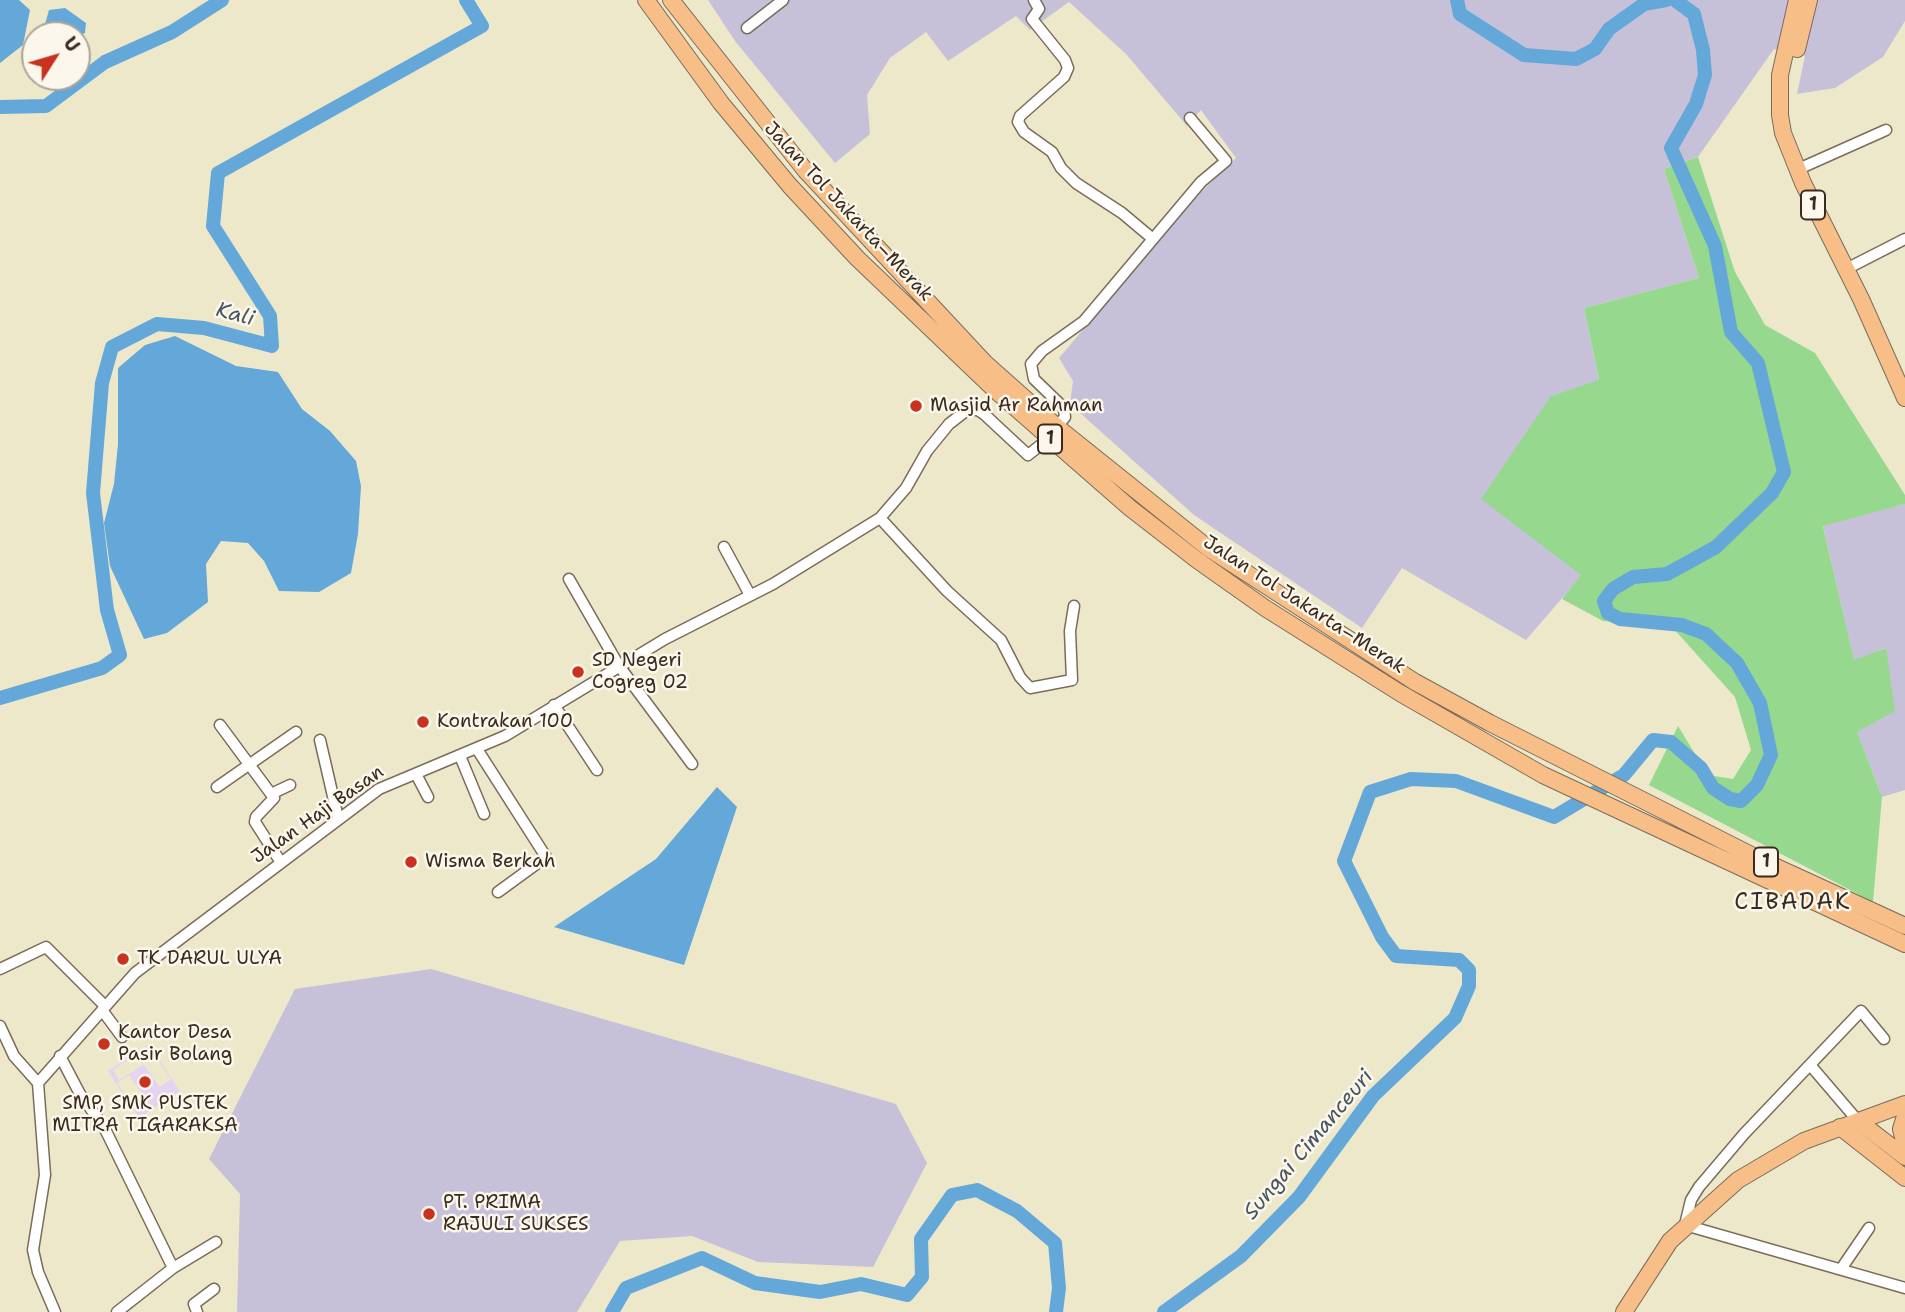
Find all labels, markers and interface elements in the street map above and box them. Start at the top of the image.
north arrow [21,21,91,91]
text: U [58,32,85,57]
street label: Jalan Tol Jakarta–Merak [759,118,937,306]
road number: 1 [1801,190,1825,220]
water label: Kali [213,298,257,332]
place label: Masjid Ar Rahman [930,395,1103,417]
marker: Masjid Ar Rahman [908,398,924,414]
road number: 1 [1038,424,1062,454]
street label: Jalan Tol Jakarta–Merak [1198,531,1410,679]
place label: SD Negeri Cogreg 02 [592,650,688,694]
marker: SD Negeri Cogreg 02 [570,664,586,680]
place label: Kontrakan 100 [437,711,573,733]
marker: Kontrakan 100 [415,714,431,730]
street label: Jalan Haji Basan [248,761,388,869]
road number: 1 [1754,848,1778,876]
place label: Wisma Berkah [425,851,556,873]
marker: Wisma Berkah [403,854,419,870]
district label: CIBADAK [1735,889,1851,917]
place label: TK DARUL ULYA [137,948,282,970]
marker: TK DARUL ULYA [115,951,131,967]
place label: Kantor Desa Pasir Bolang [118,1022,232,1066]
marker: Kantor Desa Pasir Bolang [96,1036,112,1052]
water label: Sungai Cimanceuri [1239,1065,1379,1225]
marker: SMP, SMK PUSTEK MITRA TIGARAKSA [137,1074,153,1090]
place label: SMP, SMK PUSTEK MITRA TIGARAKSA [52,1093,238,1137]
place label: PT. PRIMA RAJULI SUKSES [443,1192,589,1236]
marker: PT. PRIMA RAJULI SUKSES [421,1206,437,1222]

